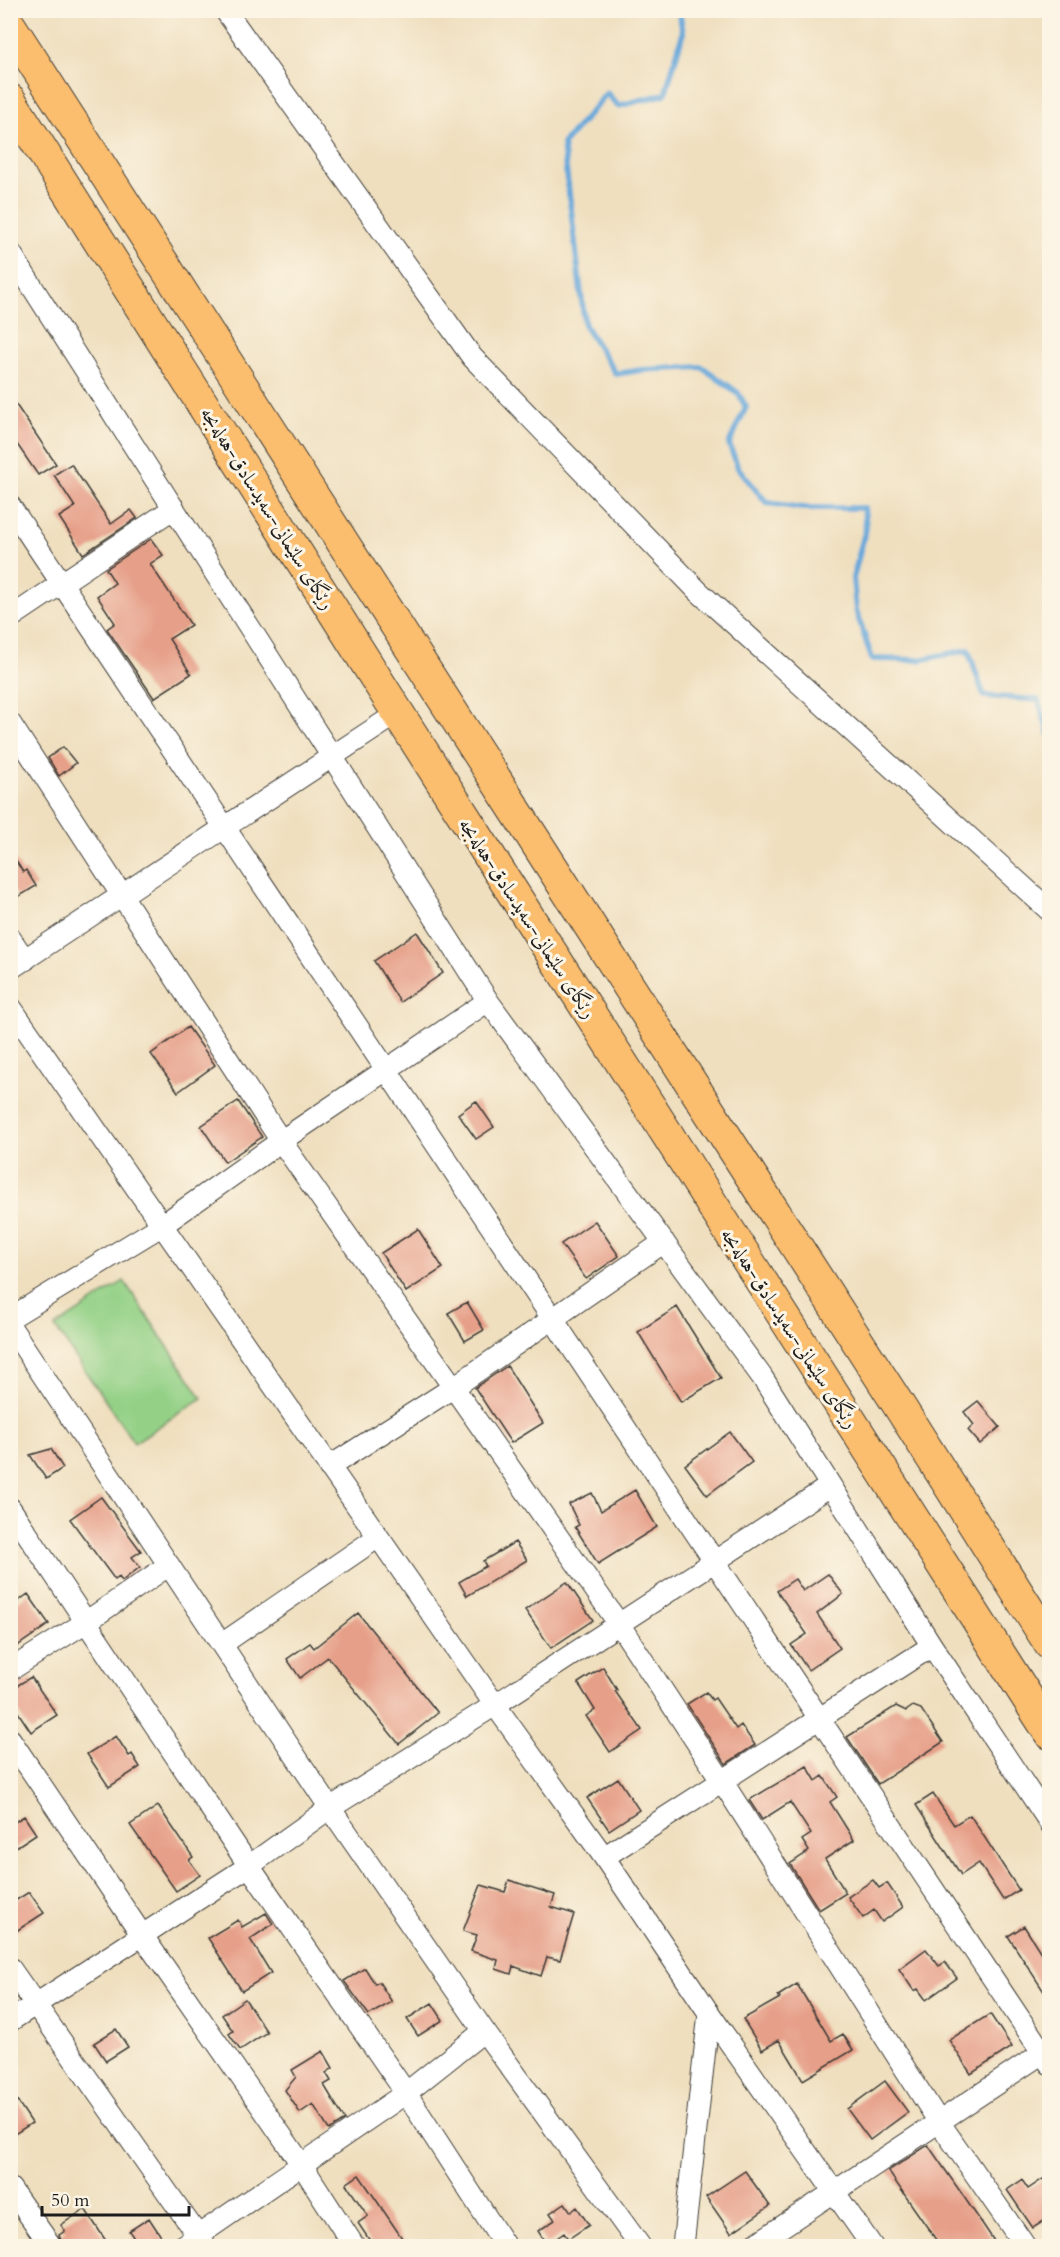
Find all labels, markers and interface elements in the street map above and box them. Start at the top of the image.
street label: رێگای سلێمانی-سەیدسادق-هەلەبجە [194,402,341,615]
street label: رێگای سلێمانی-سەیدسادق-هەلەبجە [452,813,603,1024]
street label: رێگای سلێمانی-سەیدسادق-هەلەبجە [714,1223,865,1434]
scale bar [42,2179,189,2217]
text: 50 m [51,2188,90,2213]

